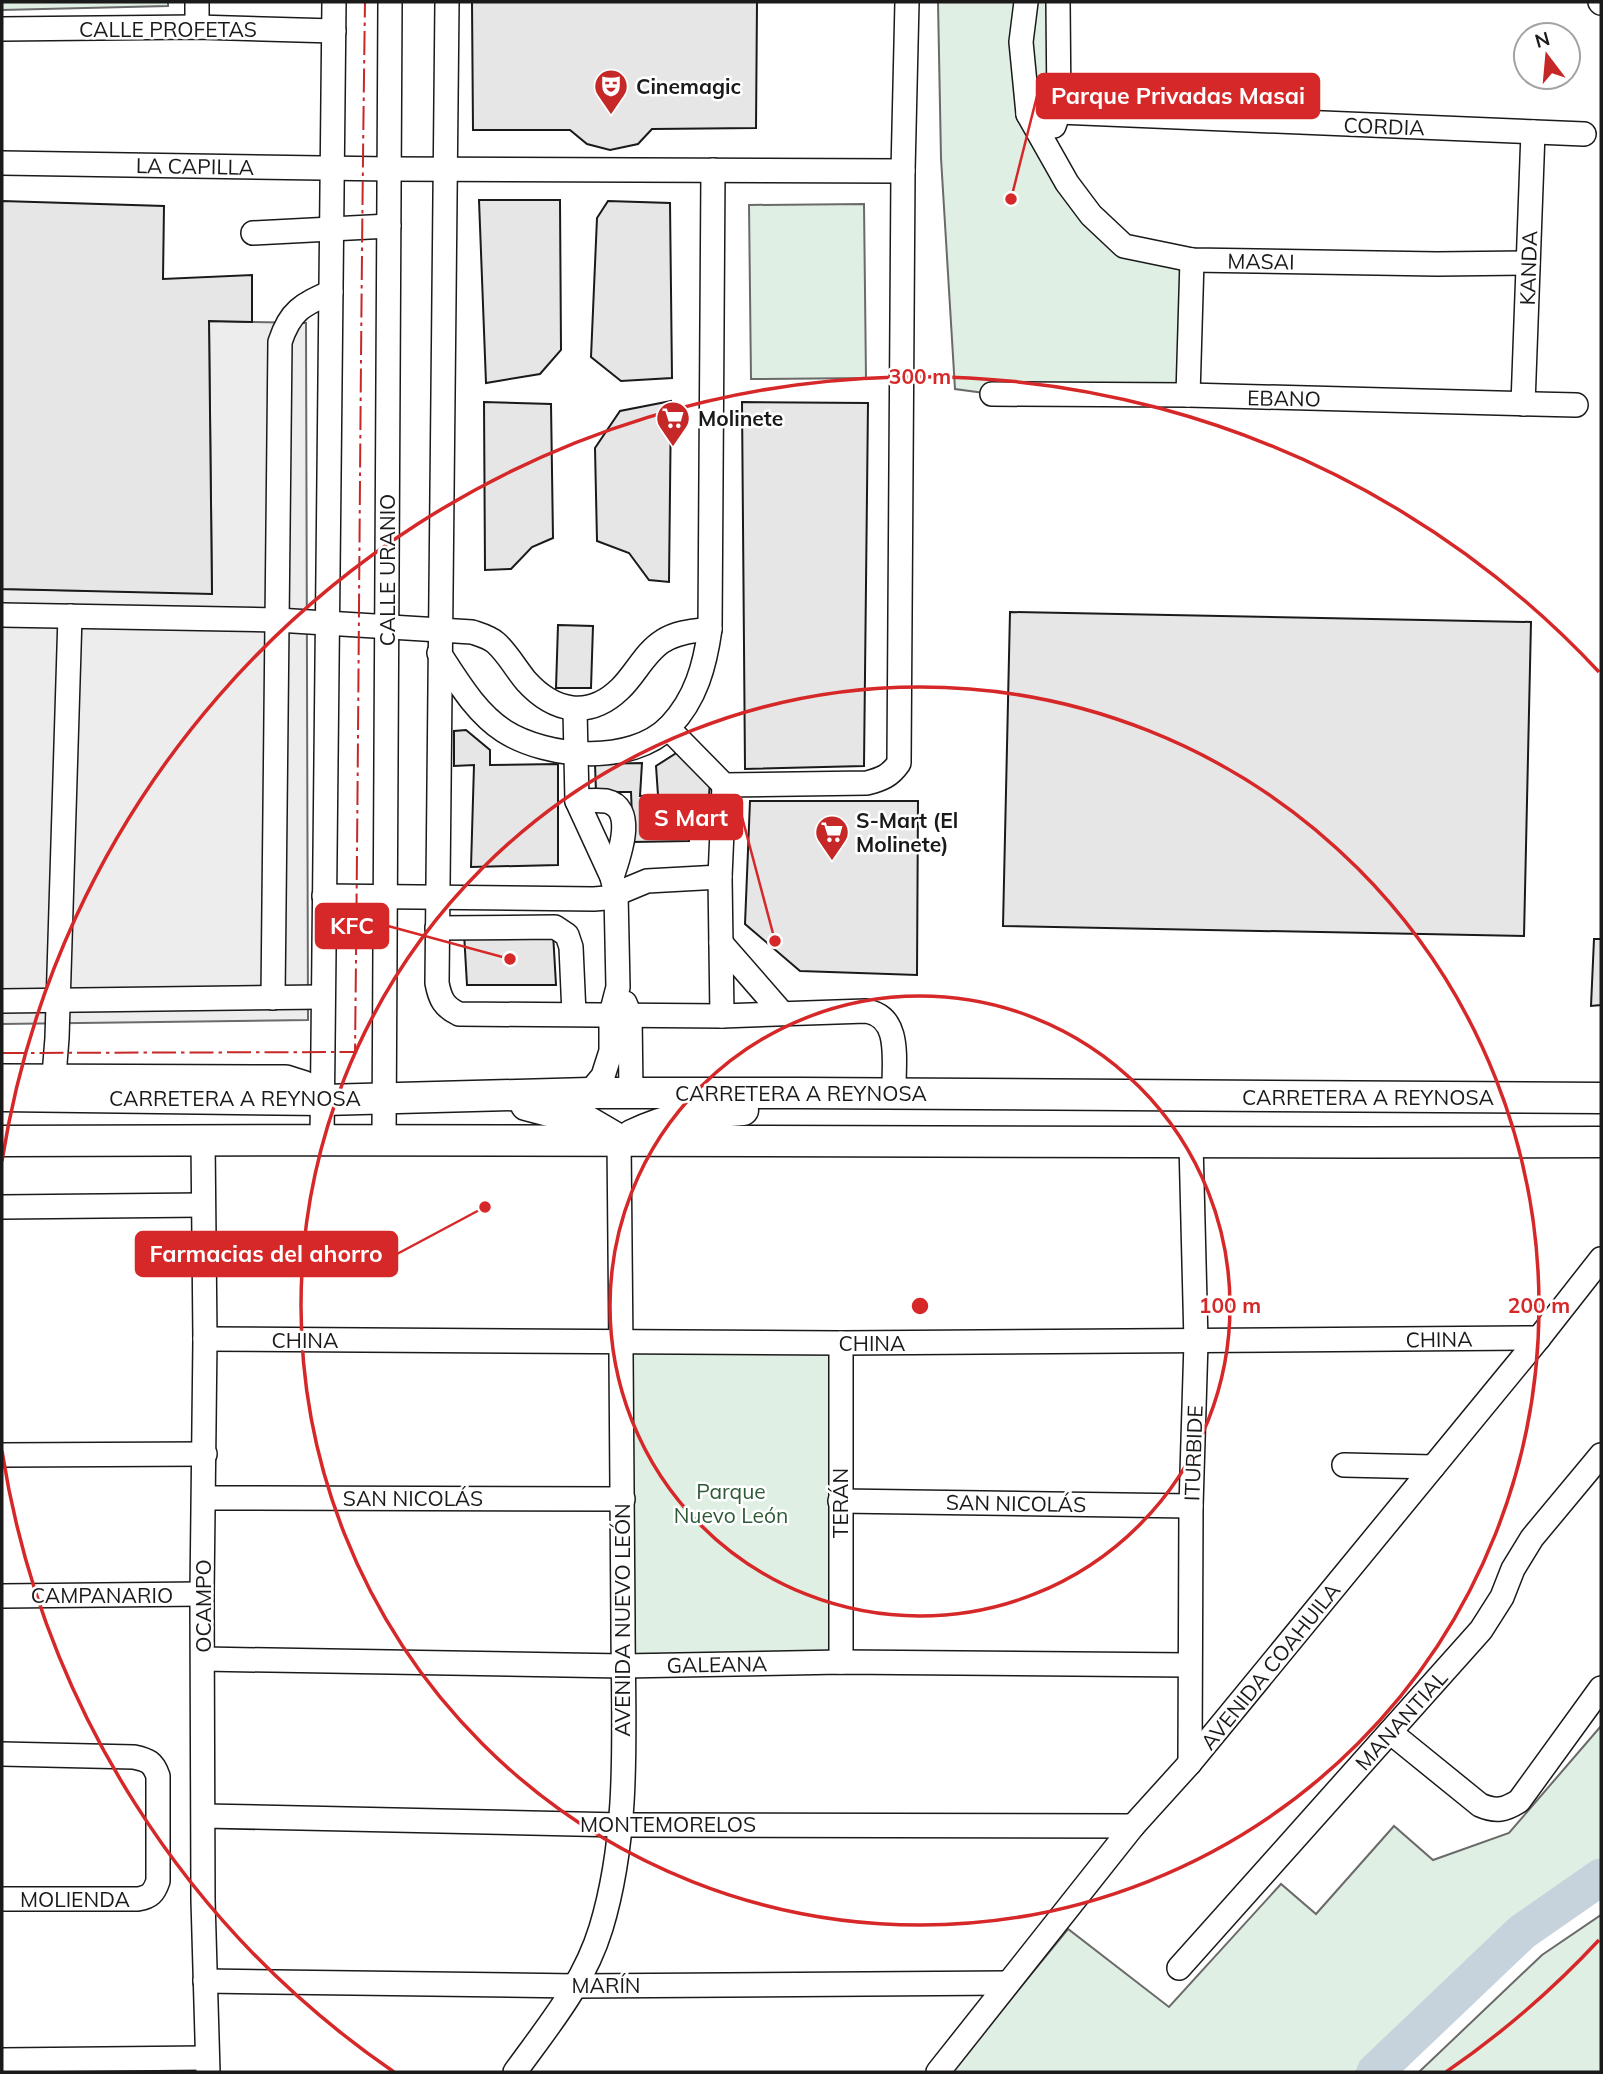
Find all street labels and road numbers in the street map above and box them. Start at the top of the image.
street label: CALLE PROFETAS [79,16,257,42]
street label: CORDIA [1343,112,1426,140]
street label: LA CAPILLA [136,152,255,180]
street label: KANDA [1514,230,1542,306]
street label: MASAI [1227,247,1295,275]
street label: EBANO [1247,384,1321,412]
street label: CALLE URANIO [374,494,400,646]
street label: CARRETERA A REYNOSA [675,1080,928,1106]
street label: CARRETERA A REYNOSA [1242,1084,1495,1110]
street label: CARRETERA A REYNOSA [109,1085,362,1111]
street label: CHINA [1405,1325,1473,1353]
street label: CHINA [271,1327,339,1353]
street label: CHINA [838,1330,906,1356]
street label: ITURBIDE [1178,1405,1208,1501]
street label: TERÁN [827,1468,853,1538]
street label: SAN NICOLÁS [343,1485,483,1511]
street label: SAN NICOLÁS [946,1489,1086,1517]
street label: AVENIDA NUEVO LEÓN [609,1503,635,1737]
street label: OCAMPO [190,1559,216,1653]
street label: AVENIDA COAHUILA [1195,1577,1346,1755]
street label: CAMPANARIO [31,1582,173,1608]
street label: GALEANA [666,1650,768,1678]
street label: MANANTIAL [1349,1664,1453,1775]
street label: MONTEMORELOS [580,1811,756,1837]
street label: MOLIENDA [20,1886,131,1912]
street label: MARÍN [571,1972,641,1998]

